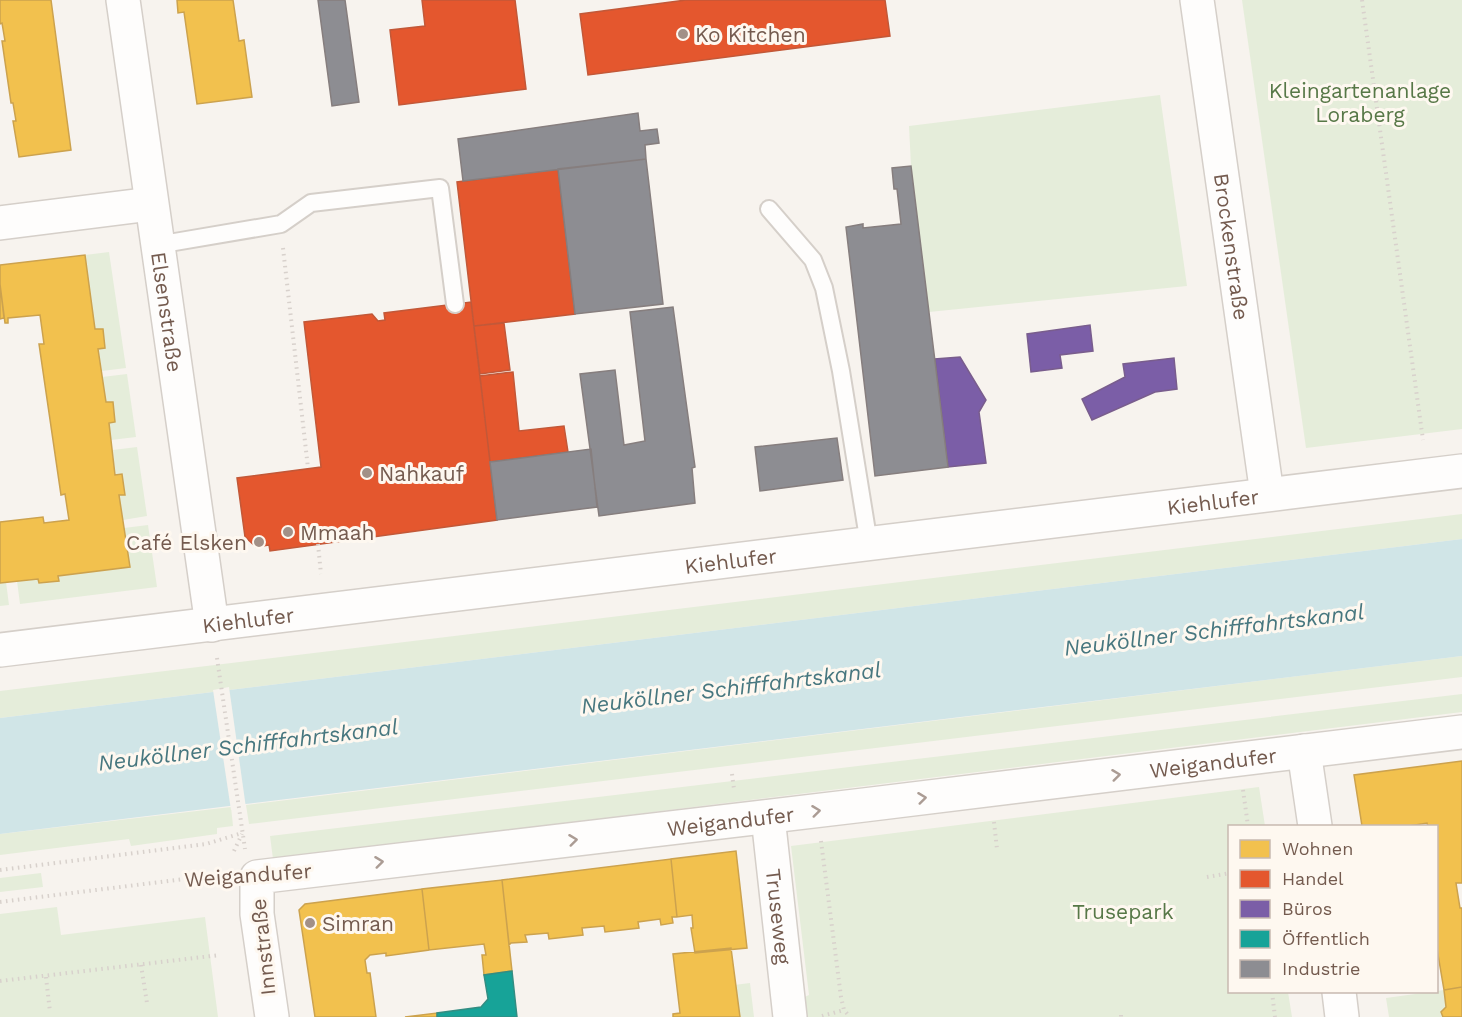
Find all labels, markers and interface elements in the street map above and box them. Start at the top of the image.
place label: Ko Kitchen [695,22,806,47]
marker: Ko Kitchen [676,27,690,41]
park label: Kleingartenanlage Loraberg [1269,78,1451,127]
street label: Brockenstraße [1209,171,1255,322]
street label: Elsenstraße [146,250,188,374]
place label: Nahkauf [379,461,464,486]
marker: Nahkauf [360,466,374,480]
street label: Kiehlufer [1165,483,1261,520]
place label: Mmaah [300,520,375,545]
marker: Mmaah [281,525,295,539]
place label: Café Elsken [126,530,247,555]
marker: Café Elsken [252,535,266,549]
street label: Kiehlufer [683,542,778,579]
water label: Neuköllner Schifffahrtskanal [1063,599,1366,661]
street label: Kiehlufer [201,602,296,638]
water label: Neuköllner Schifffahrtskanal [580,657,883,719]
water label: Neuköllner Schifffahrtskanal [97,714,400,776]
street label: Weigandufer [1148,742,1279,783]
one-way arrow [1111,769,1121,781]
one-way arrow [918,792,927,805]
street label: Weigandufer [666,801,796,841]
one-way arrow [811,805,821,818]
legend [1228,825,1438,993]
one-way arrow [568,834,578,846]
text: Wohnen [1282,838,1353,859]
one-way arrow [375,856,384,869]
street label: Weigandufer [183,858,313,892]
street label: Truseweg [761,867,797,966]
text: Handel [1282,868,1344,889]
street label: Innstraße [245,897,281,997]
text: Büros [1282,898,1332,919]
park label: Trusepark [1072,899,1174,924]
place label: Simran [322,911,394,936]
marker: Simran [303,916,317,930]
text: Öffentlich [1282,928,1370,949]
text: Industrie [1282,958,1360,979]

